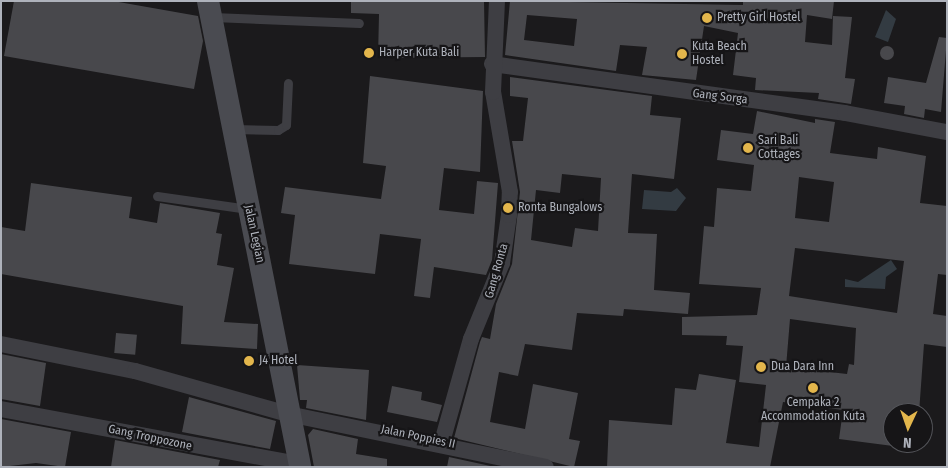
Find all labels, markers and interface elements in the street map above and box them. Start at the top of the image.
place label: Pretty Girl Hostel [717,11,800,25]
marker: Pretty Girl Hostel [701,12,713,24]
place label: Kuta Beach Hostel [692,40,747,68]
place label: Harper Kuta Bali [379,46,459,60]
marker: Harper Kuta Bali [363,47,375,59]
marker: Kuta Beach Hostel [676,48,688,60]
street label: Gang Sorga [692,86,748,108]
place label: Sari Bali Cottages [758,134,800,162]
marker: Sari Bali Cottages [742,142,754,154]
place label: Ronta Bungalows [518,201,602,215]
marker: Ronta Bungalows [502,202,514,214]
street label: Jalan Legian [241,204,267,264]
street label: Gang Ronta [482,242,512,300]
place label: J4 Hotel [259,354,297,368]
marker: J4 Hotel [243,355,255,367]
place label: Dua Dara Inn [771,360,834,374]
marker: Dua Dara Inn [755,361,767,373]
marker: Cempaka 2 Accommodation Kuta [807,382,819,394]
place label: Cempaka 2 Accommodation Kuta [761,396,865,424]
north arrow [883,403,933,453]
street label: Gang Troppozone [107,422,193,454]
street label: Jalan Poppies II [380,422,456,452]
text: N [903,434,912,451]

